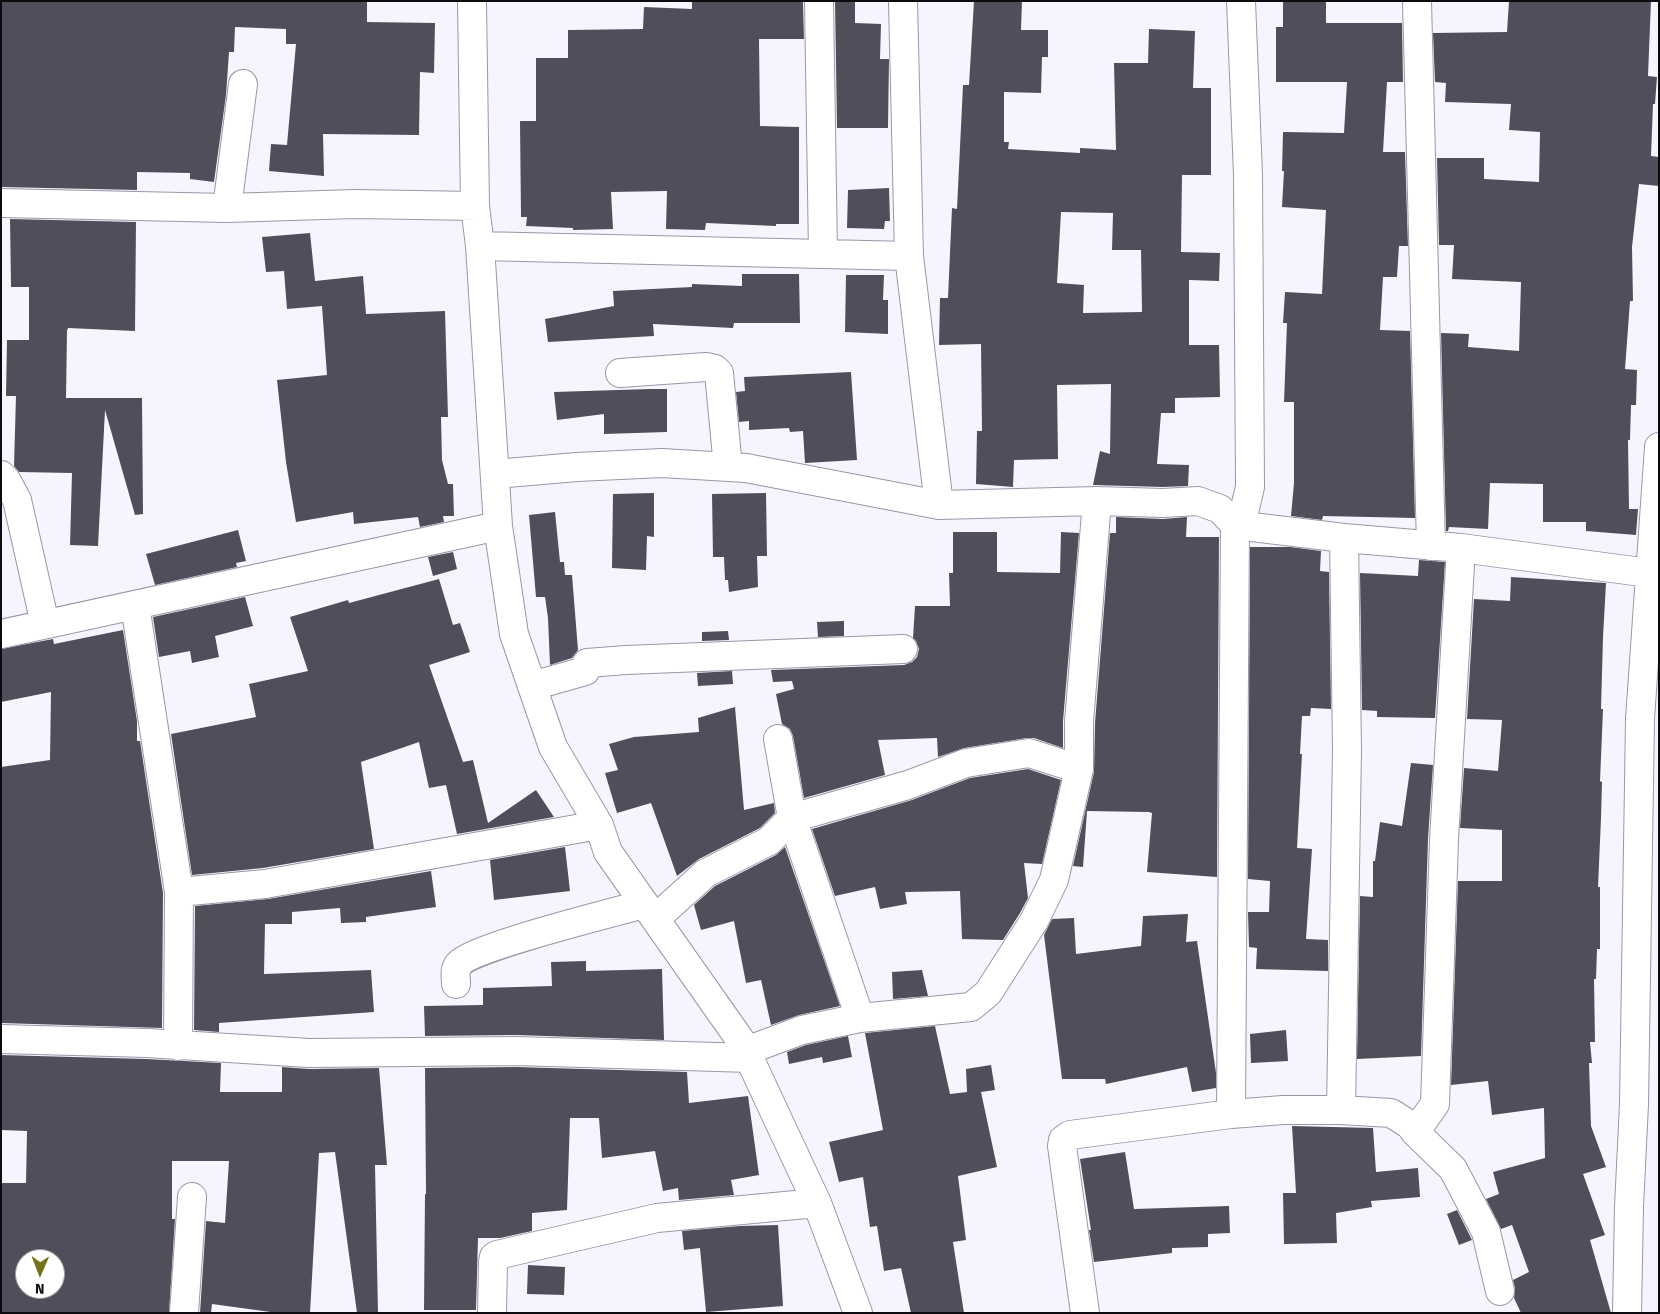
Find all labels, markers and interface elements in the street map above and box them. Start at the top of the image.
north arrow [15,1249,65,1299]
text: N [35,1280,45,1297]

